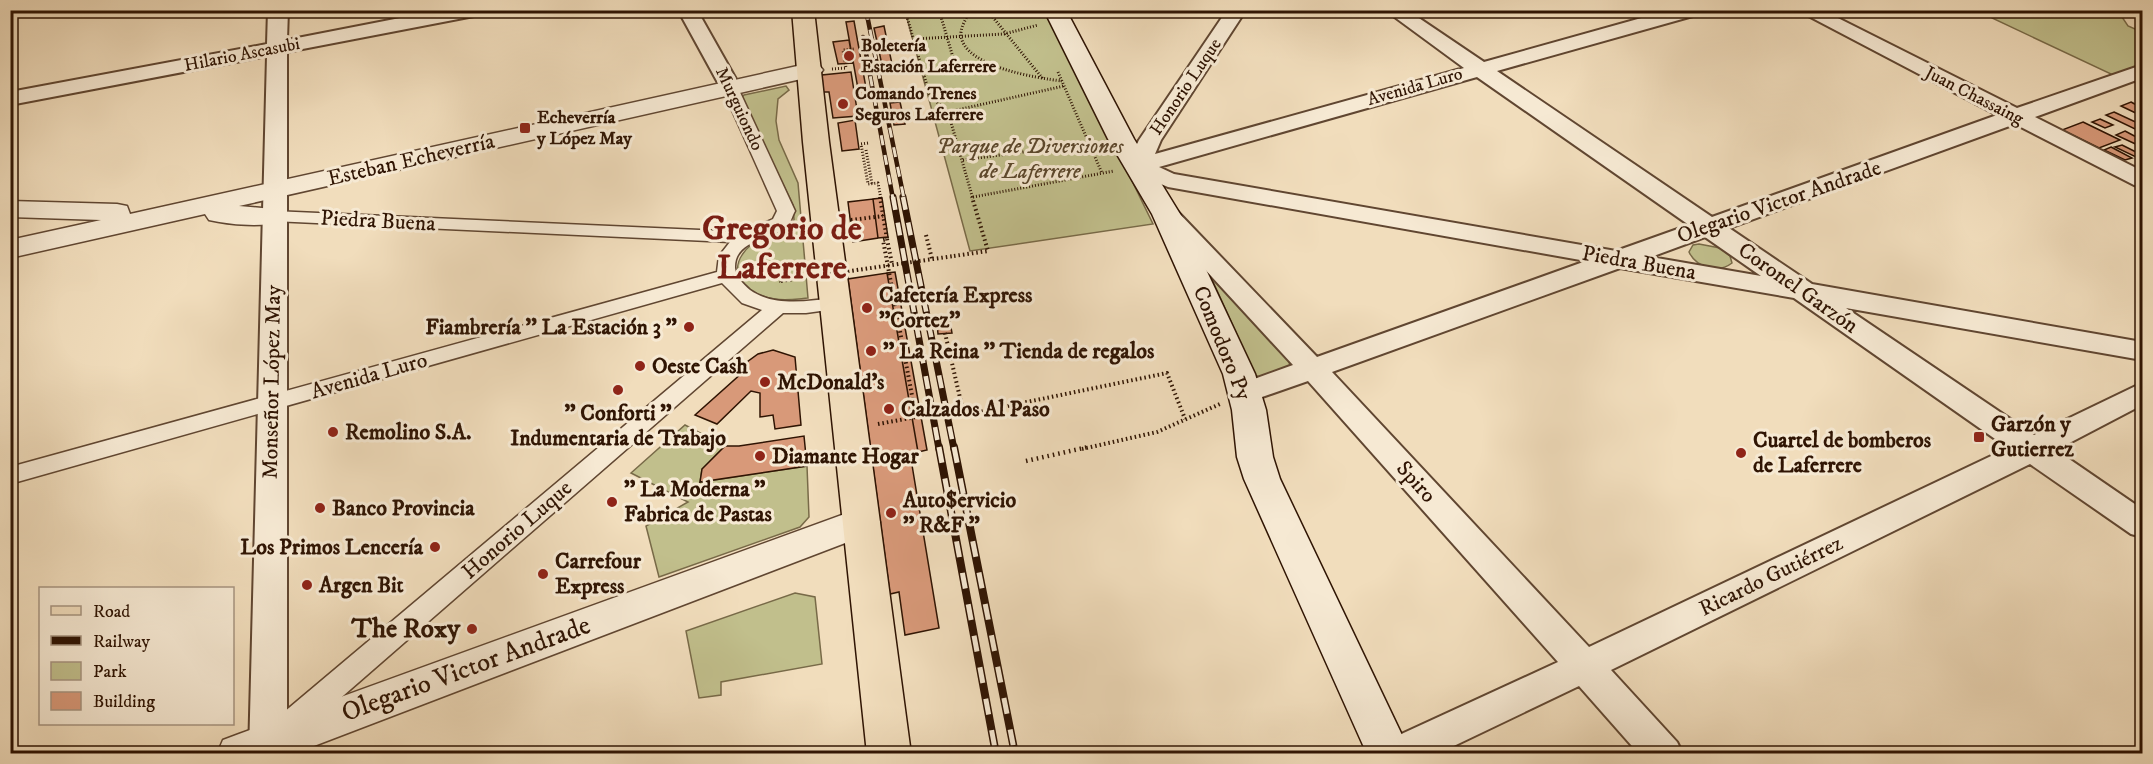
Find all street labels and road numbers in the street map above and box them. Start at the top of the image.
street label: Hilario Ascasubi [182,33,302,77]
street label: Honorio Luque [1145,34,1227,140]
street label: Juan Chassaing [1919,61,2027,130]
street label: Avenida Luro [1365,63,1465,111]
street label: Murguiondo [710,64,768,154]
street label: Esteban Echeverría [325,128,498,192]
street label: Olegario Victor Andrade [1673,154,1885,250]
street label: Piedra Buena [320,205,437,238]
street label: Coronel Garzón [1733,237,1864,340]
street label: Piedra Buena [1580,240,1699,286]
street label: Comodoro Py [1187,282,1257,405]
street label: Monseñor López May [257,284,287,479]
street label: Avenida Luro [308,346,430,406]
street label: Spiro [1390,455,1442,509]
street label: Honorio Luque [456,475,578,585]
street label: Ricardo Gutiérrez [1695,529,1848,622]
street label: Olegario Victor Andrade [337,608,595,730]

